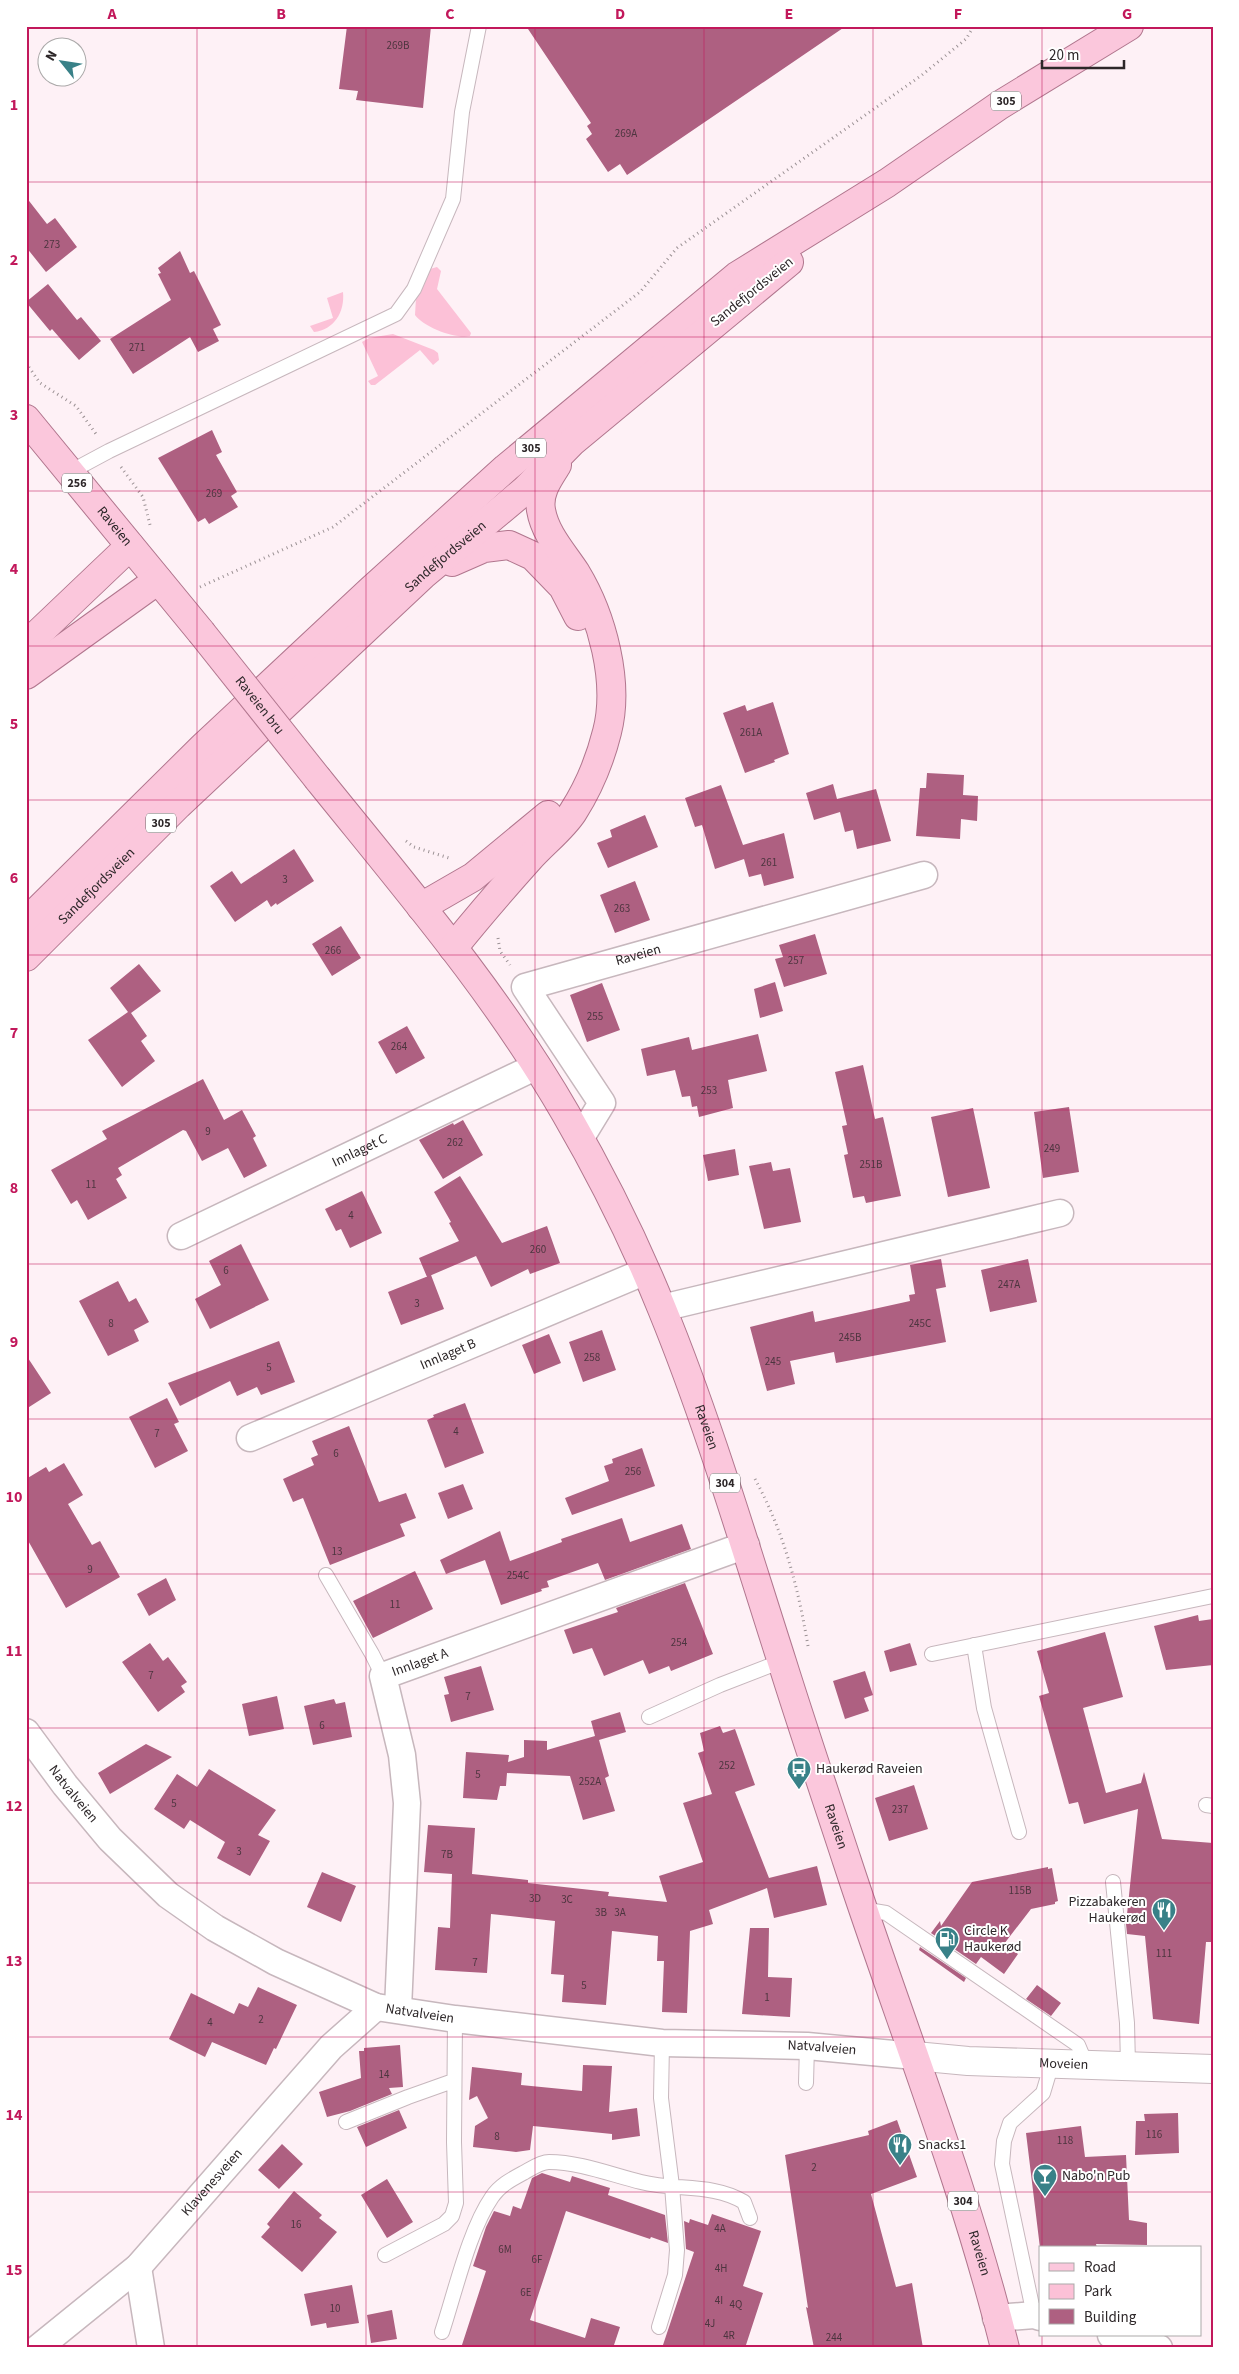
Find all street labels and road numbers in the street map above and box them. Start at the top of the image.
road number: 305 [991,92,1021,110]
street label: Sandefjordsveien [706,252,798,332]
road number: 305 [516,438,546,458]
road number: 256 [62,473,92,492]
street label: Raveien [92,502,137,551]
street label: Sandefjordsveien [400,516,491,597]
street label: Raveien bru [230,672,289,739]
road number: 305 [146,814,176,832]
street label: Sandefjordsveien [54,843,140,929]
street label: Raveien [613,939,663,971]
street label: Innlaget C [329,1129,391,1172]
street label: Innlaget B [417,1334,479,1375]
street label: Raveien [689,1402,723,1452]
road number: 304 [710,1474,740,1492]
street label: Innlaget A [389,1643,451,1682]
street label: Natvalveien [44,1761,103,1827]
street label: Raveien [819,1801,852,1852]
street label: Natvalveien [384,1999,456,2029]
street label: Natvalveien [787,2036,857,2061]
street label: Moveien [1039,2053,1089,2075]
street label: Klavenesveien [177,2144,247,2221]
road number: 304 [948,2192,978,2210]
street label: Raveien [963,2228,995,2278]

